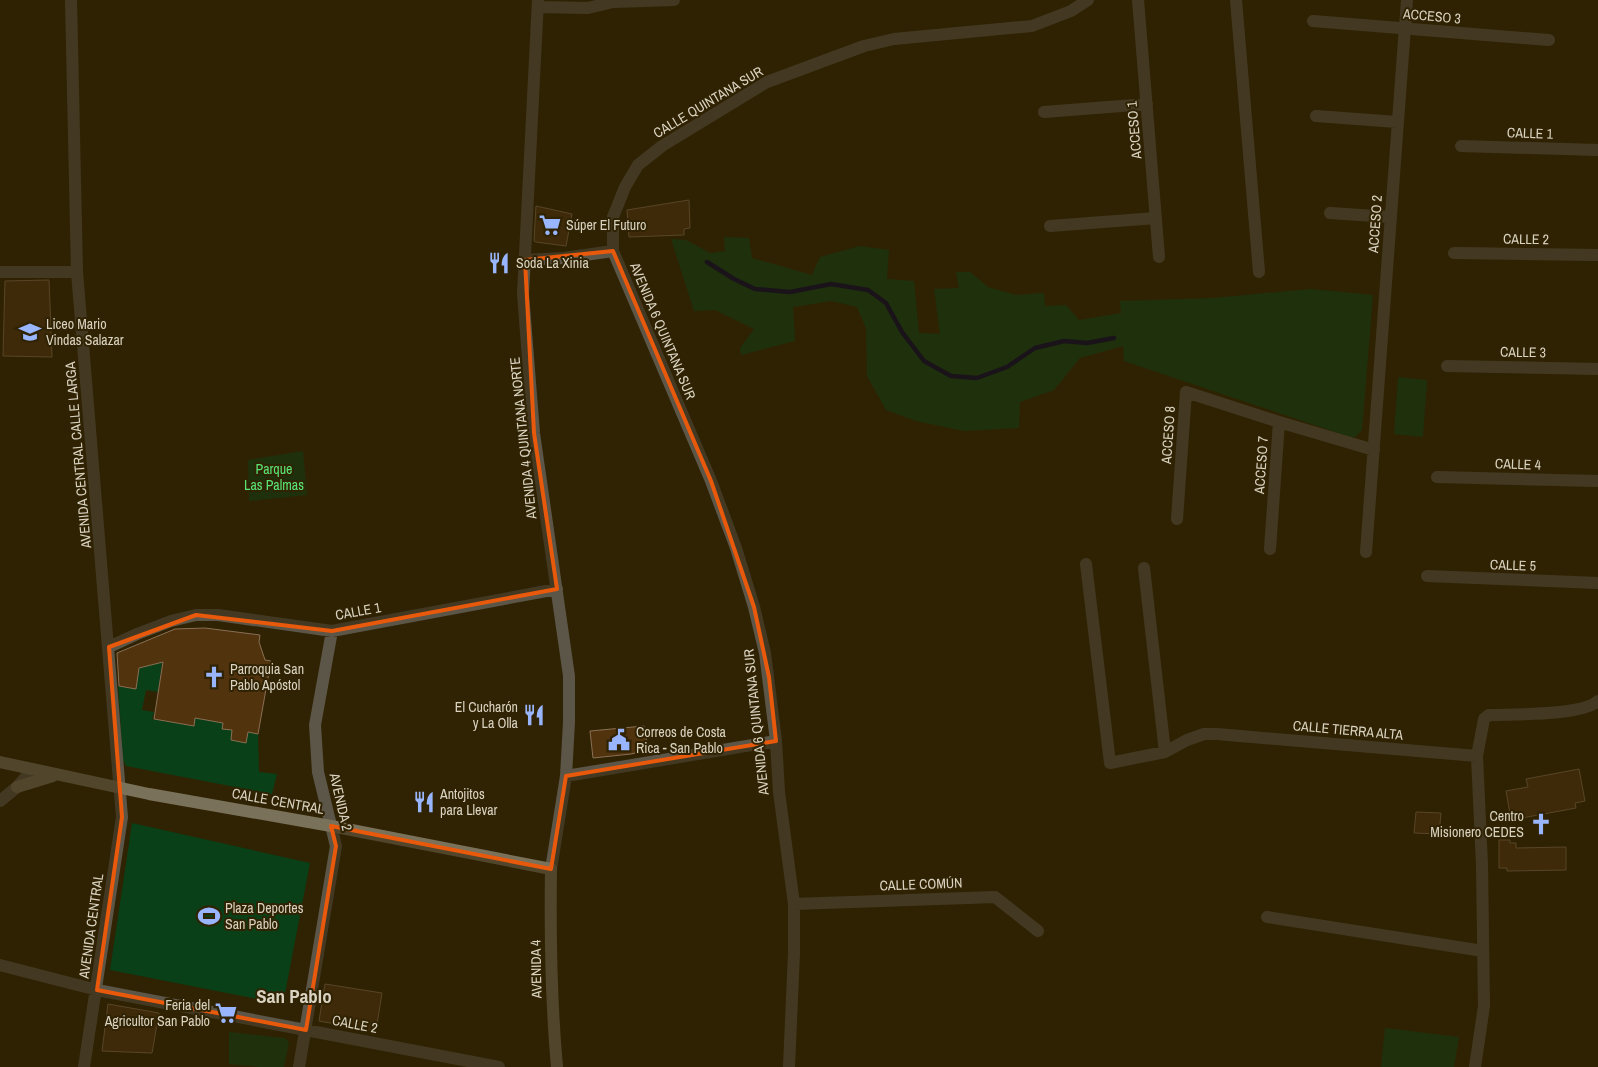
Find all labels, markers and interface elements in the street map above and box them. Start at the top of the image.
street label: ACCESO 3 [1401,4,1462,27]
street label: CALLE QUINTANA SUR [650,62,766,142]
street label: ACCESO 1 [1122,100,1146,161]
street label: CALLE 1 [1507,123,1554,143]
street label: ACCESO 2 [1364,194,1386,255]
supermarket icon: Súper El Futuro [537,212,563,238]
place label: Súper El Futuro [566,216,646,234]
street label: CALLE 2 [1503,230,1549,248]
restaurant icon: Soda La Xinia [486,250,512,276]
place label: Soda La Xinia [516,254,589,272]
street label: AVENIDA 6 QUINTANA SUR [626,259,700,402]
place label: Liceo Mario Vindas Salazar [46,315,124,349]
school or university icon: Liceo Mario Vindas Salazar [17,319,43,345]
street label: CALLE 3 [1500,343,1546,361]
street label: AVENIDA 4 QUINTANA NORTE [506,356,541,521]
street label: AVENIDA CENTRAL CALLE LARGA [61,361,95,550]
street label: ACCESO 8 [1157,405,1179,466]
street label: ACCESO 7 [1250,435,1272,496]
street label: CALLE 4 [1495,454,1542,474]
park label: Parque Las Palmas [244,460,304,494]
street label: CALLE 5 [1490,555,1536,575]
street label: CALLE 1 [334,598,383,624]
street label: AVENIDA 6 QUINTANA SUR [739,648,773,797]
place label: Parroquia San Pablo Apóstol [230,660,304,694]
church icon: Parroquia San Pablo Apóstol [201,664,227,690]
place label: El Cucharón y La Olla [455,698,519,732]
restaurant icon: El Cucharón y La Olla [521,702,547,728]
street label: CALLE TIERRA ALTA [1292,716,1404,744]
place label: Correos de Costa Rica - San Pablo [636,723,727,757]
public building icon: Correos de Costa Rica - San Pablo [606,727,632,753]
street label: AVENIDA 2 [325,770,356,833]
street label: CALLE CENTRAL [231,784,326,818]
place label: Antojitos para Llevar [439,785,498,819]
restaurant icon: Antojitos para Llevar [411,789,437,815]
place label: Centro Misionero CEDES [1430,807,1524,841]
church icon: Centro Misionero CEDES [1528,811,1554,837]
street label: AVENIDA CENTRAL [75,872,107,981]
street label: CALLE COMÚN [879,874,963,894]
place label: Plaza Deportes San Pablo [225,899,304,933]
sports icon: Plaza Deportes San Pablo [196,903,222,929]
street label: AVENIDA 4 [526,939,546,999]
district label: San Pablo [256,983,332,1009]
place label: Feria del Agricultor San Pablo [104,996,210,1030]
supermarket icon: Feria del Agricultor San Pablo [213,1000,239,1026]
street label: CALLE 2 [331,1011,379,1037]

